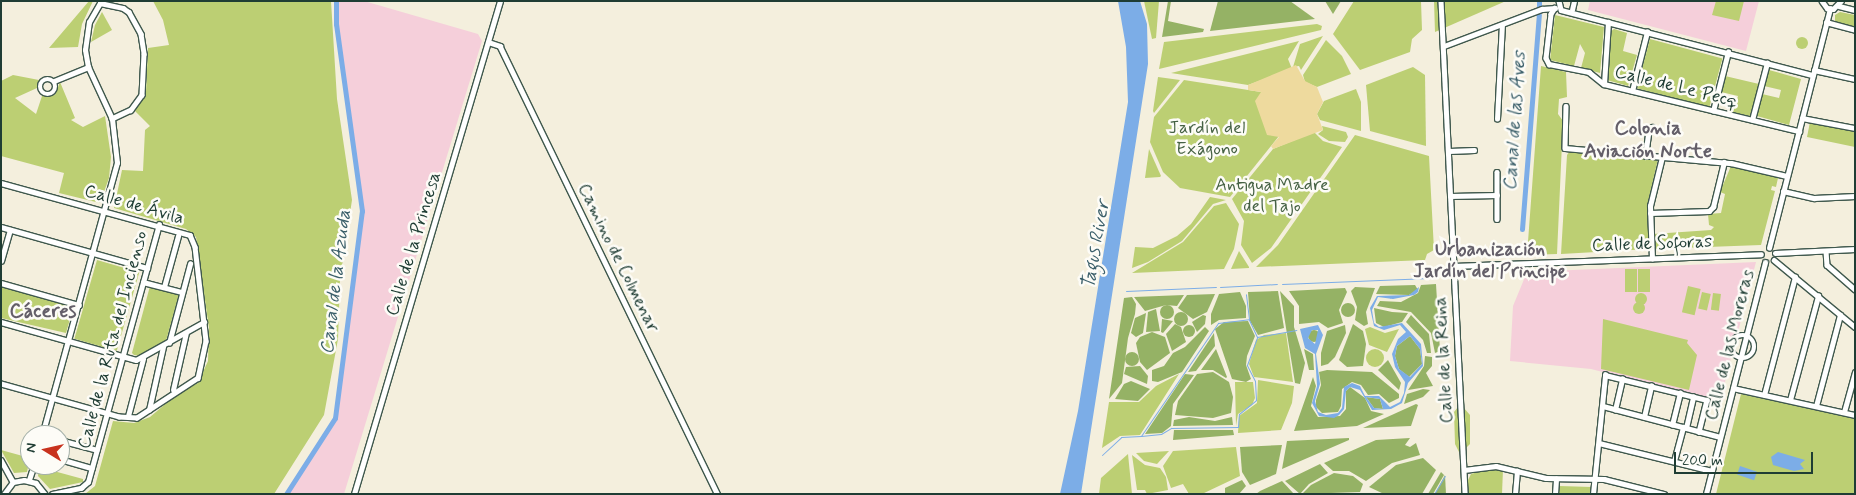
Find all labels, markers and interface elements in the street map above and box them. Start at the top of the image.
water label: Canal de las Aves [1499,50,1531,192]
street label: Calle de Le Pecq [1612,61,1740,113]
district label: Colonia Aviación Norte [1586,117,1710,164]
park label: Jardín del Exágono [1169,118,1245,160]
street label: Calle de la Princesa [381,167,447,321]
park label: Antigua Madre del Tajo [1216,175,1328,218]
street label: Camino de Colmenar [571,177,665,339]
street label: Calle de Ávila [82,180,186,230]
water label: Tagus River [1077,199,1115,291]
water label: Canal de la Azuda [316,209,356,355]
street label: Calle de Soforas [1591,231,1713,257]
street label: Calle de la Ruta del Incienso [74,232,152,448]
district label: Urbanización Jardín del Principe [1413,239,1567,283]
street label: Calle de las Moreras [1700,266,1760,424]
street label: Calle de la Reina [1430,297,1458,423]
district label: Cáceres [10,299,76,323]
north arrow [20,425,70,475]
text: N [22,442,41,454]
scale bar [1676,442,1815,474]
text: 200 m [1682,451,1723,471]

